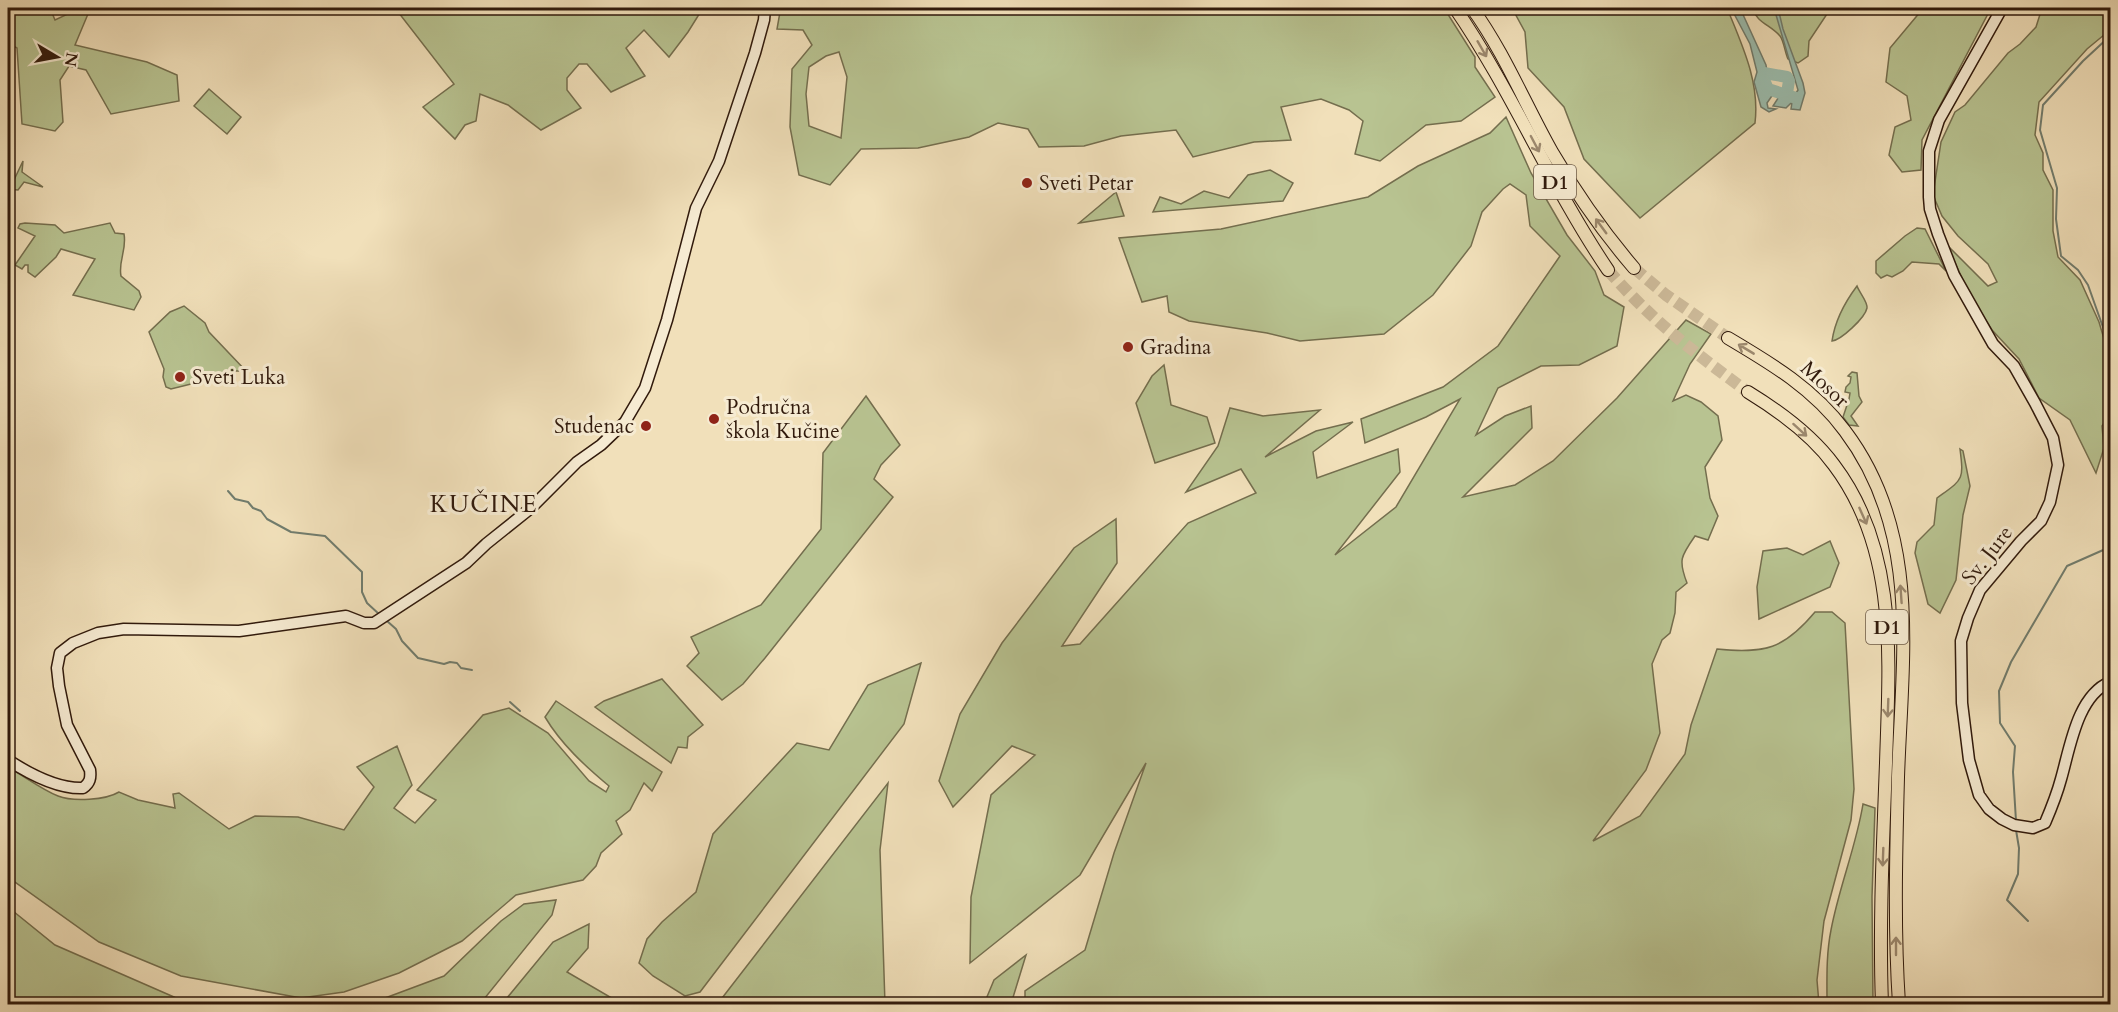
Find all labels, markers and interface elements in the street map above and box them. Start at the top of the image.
north arrow [27,27,87,87]
one-way arrow [1476,40,1488,57]
text: N [59,51,83,68]
one-way arrow [1529,135,1541,152]
road number: D1 [1534,165,1576,199]
place label: Sveti Petar [1039,169,1134,198]
marker: Sveti Petar [1020,176,1034,190]
one-way arrow [1594,219,1607,235]
place label: Gradina [1140,333,1211,362]
marker: Gradina [1121,340,1135,354]
one-way arrow [1738,343,1755,355]
street label: Mosor [1794,354,1856,415]
place label: Sveti Luka [192,363,285,392]
marker: Sveti Luka [173,370,187,384]
place label: Područna škola Kučine [726,393,840,446]
place label: Studenac [554,412,634,441]
marker: Područna škola Kučine [707,412,721,426]
marker: Studenac [639,419,653,433]
one-way arrow [1792,423,1807,437]
district label: KUČINE [430,488,538,521]
one-way arrow [1858,507,1870,525]
street label: Sv. Jure [1955,520,2020,591]
one-way arrow [1896,585,1907,605]
road number: D1 [1866,610,1908,644]
one-way arrow [1882,698,1893,718]
one-way arrow [1877,847,1888,867]
one-way arrow [1891,937,1902,957]

